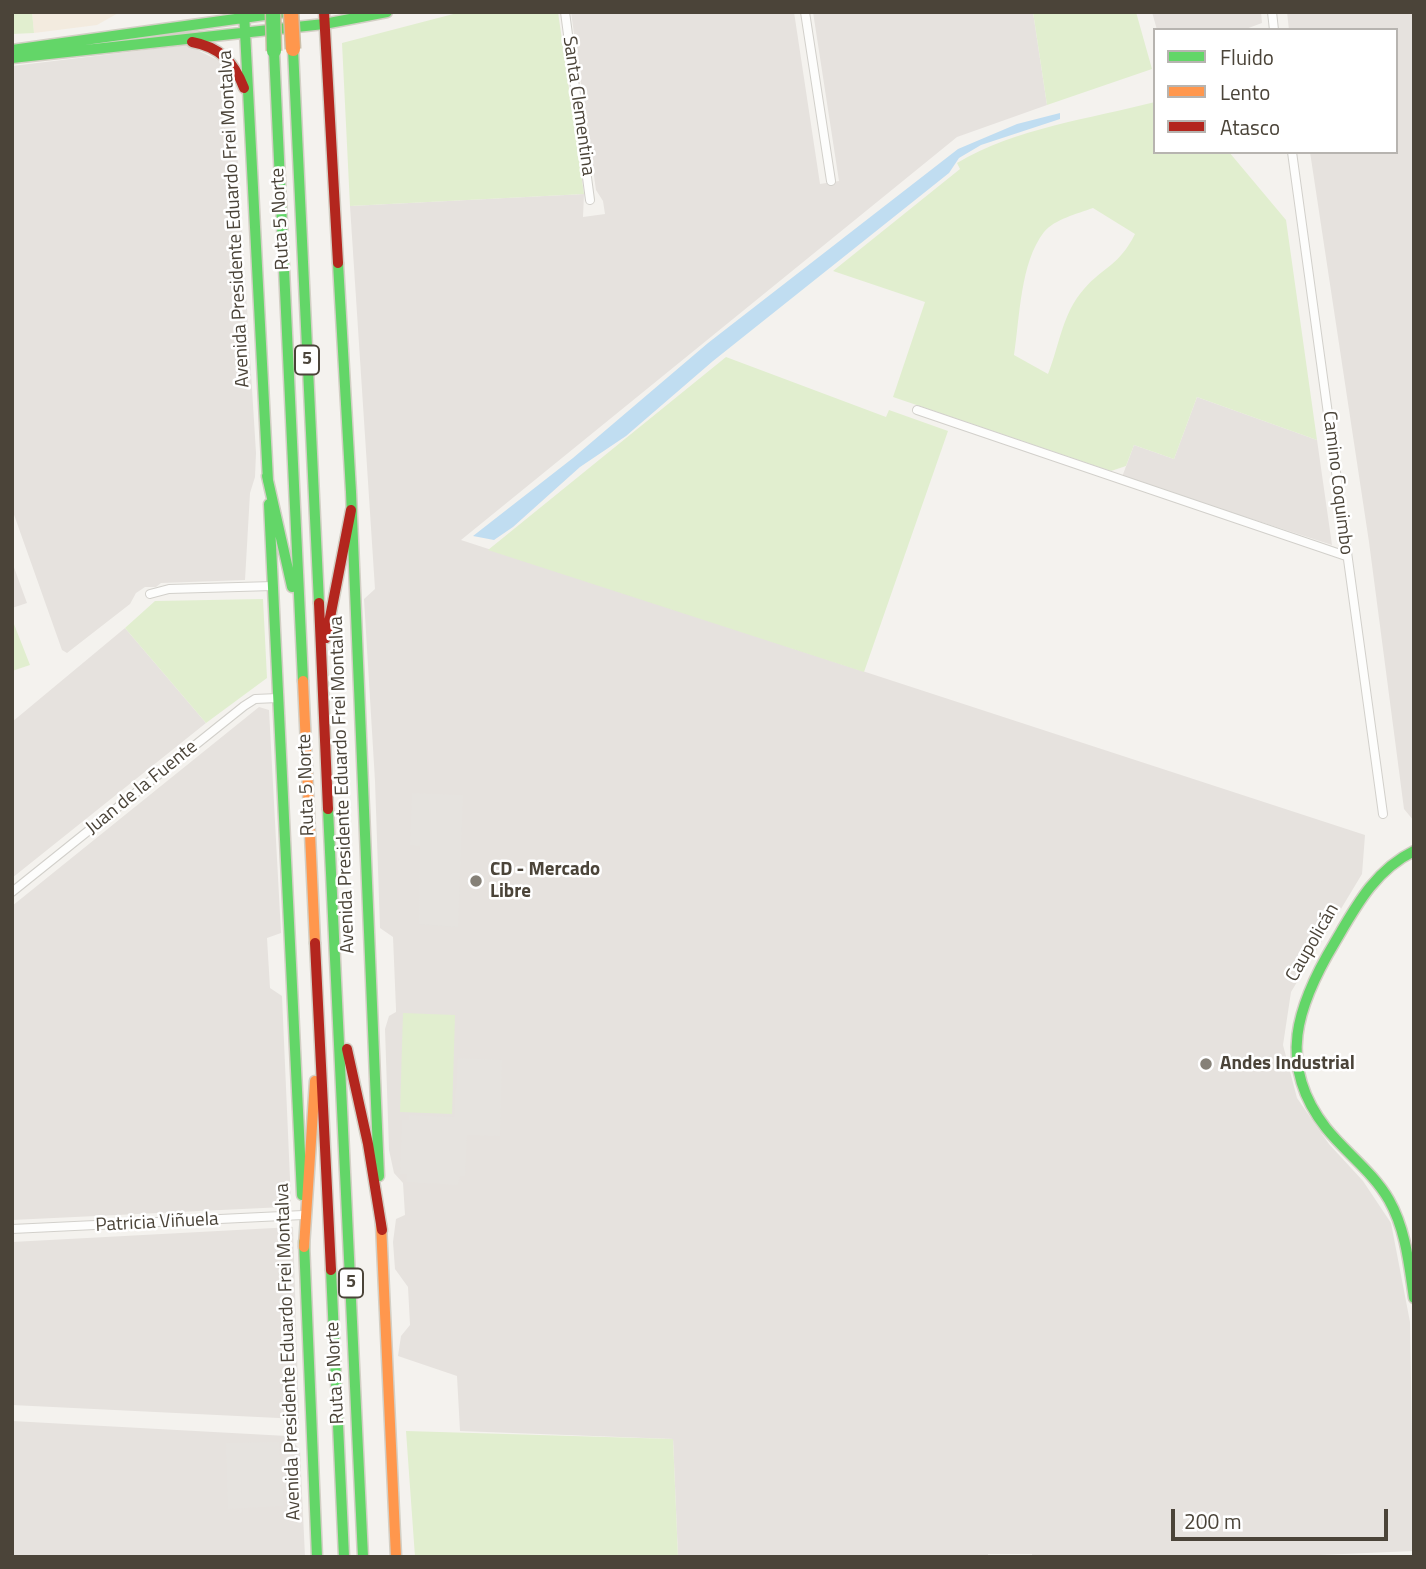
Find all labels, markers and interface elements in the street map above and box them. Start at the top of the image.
legend [1153,28,1398,154]
street label: Santa Clementina [557,35,599,177]
text: Fluido [1220,41,1274,73]
street label: Avenida Presidente Eduardo Frei Montalva [215,50,255,388]
text: Lento [1220,76,1270,108]
text: Atasco [1220,111,1280,143]
street label: Ruta 5 Norte [267,167,295,271]
road number: 5 [295,346,319,374]
street label: Camino Coquimbo [1317,410,1357,556]
street label: Avenida Presidente Eduardo Frei Montalva [326,616,360,954]
street label: Ruta 5 Norte [294,733,320,837]
street label: Juan de la Fuente [82,736,202,840]
place label: CD - Mercado Libre [490,859,600,903]
marker: CD - Mercado Libre [468,873,484,889]
street label: Caupolicán [1281,900,1345,986]
place label: Andes Industrial [1220,1053,1355,1075]
marker: Andes Industrial [1198,1056,1214,1072]
street label: Avenida Presidente Eduardo Frei Montalva [272,1183,306,1521]
street label: Patricia Viñuela [95,1208,219,1238]
road number: 5 [339,1268,363,1298]
street label: Ruta 5 Norte [322,1321,350,1425]
scale bar [1174,1496,1391,1540]
text: 200 m [1184,1505,1241,1537]

